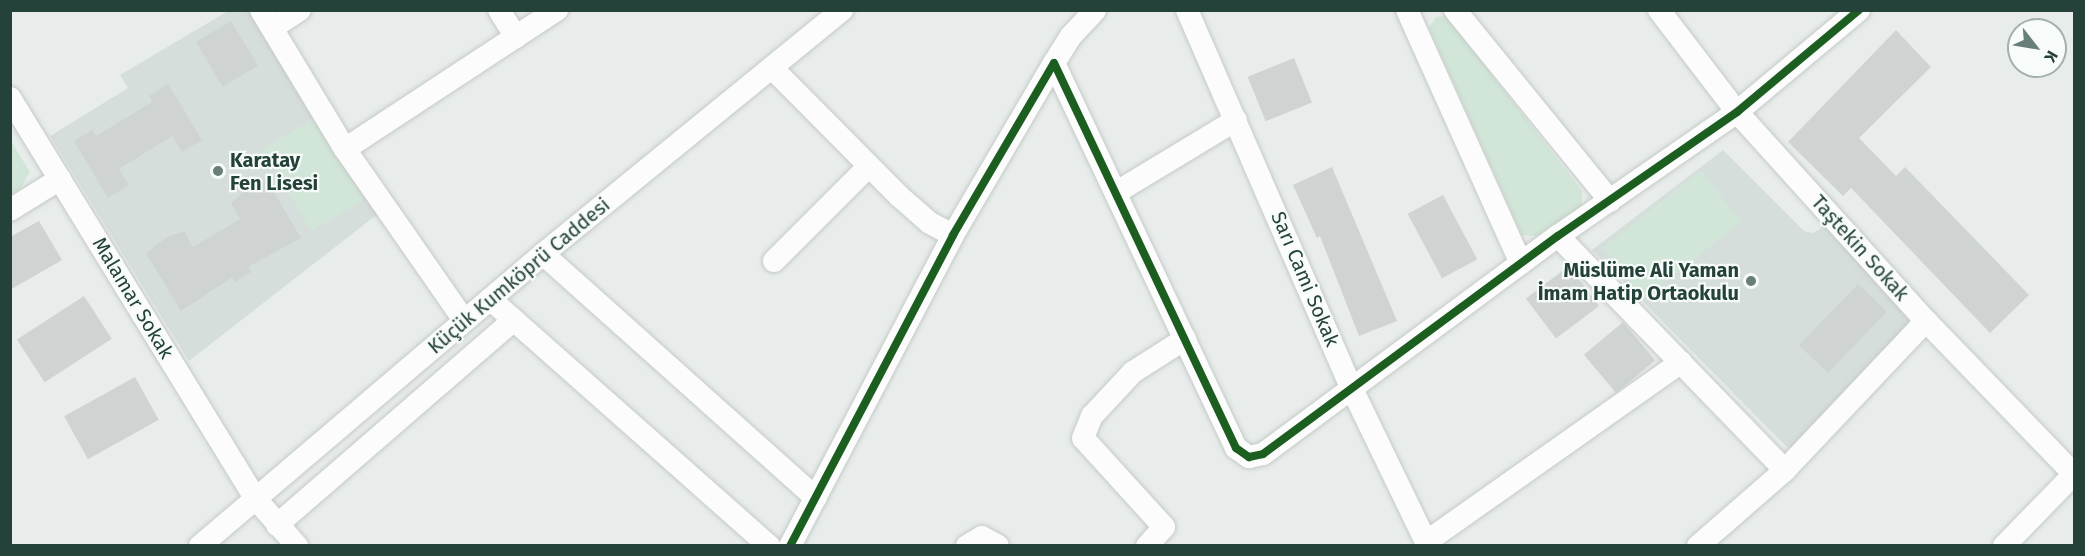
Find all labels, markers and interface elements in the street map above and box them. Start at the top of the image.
north arrow [2007,18,2067,78]
text: K [2040,47,2062,66]
place label: Karatay Fen Lisesi [230,148,318,195]
marker: Karatay Fen Lisesi [211,164,225,178]
street label: Taştekin Sokak [1806,190,1914,306]
street label: Küçük Kumköprü Caddesi [423,193,615,359]
street label: Sarı Cami Sokak [1266,208,1344,350]
street label: Malamar Sokak [87,233,179,363]
place label: Müslüme Ali Yaman İmam Hatip Ortaokulu [1538,258,1739,305]
marker: Müslüme Ali Yaman İmam Hatip Ortaokulu [1744,274,1758,288]

